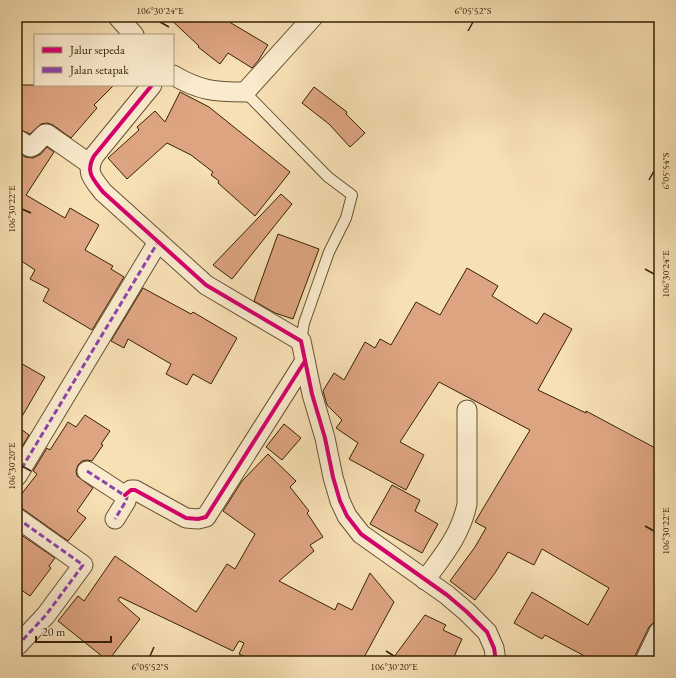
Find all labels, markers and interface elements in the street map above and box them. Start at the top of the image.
text: 106°30'24"E [136,4,184,17]
text: 6°05'52"S [455,4,492,17]
legend [34,34,174,86]
text: Jalur sepeda [69,42,125,58]
text: Jalan setapak [69,62,129,78]
text: 6°05'54"S [659,152,672,189]
text: 106°30'22"E [5,185,18,233]
text: 106°30'24"E [659,250,672,298]
text: 106°30'20"E [5,442,18,490]
text: 106°30'22"E [659,507,672,555]
scale bar [36,618,111,644]
text: 20 m [42,624,66,640]
text: 6°05'52"S [132,660,169,673]
text: 106°30'20"E [370,660,418,673]

